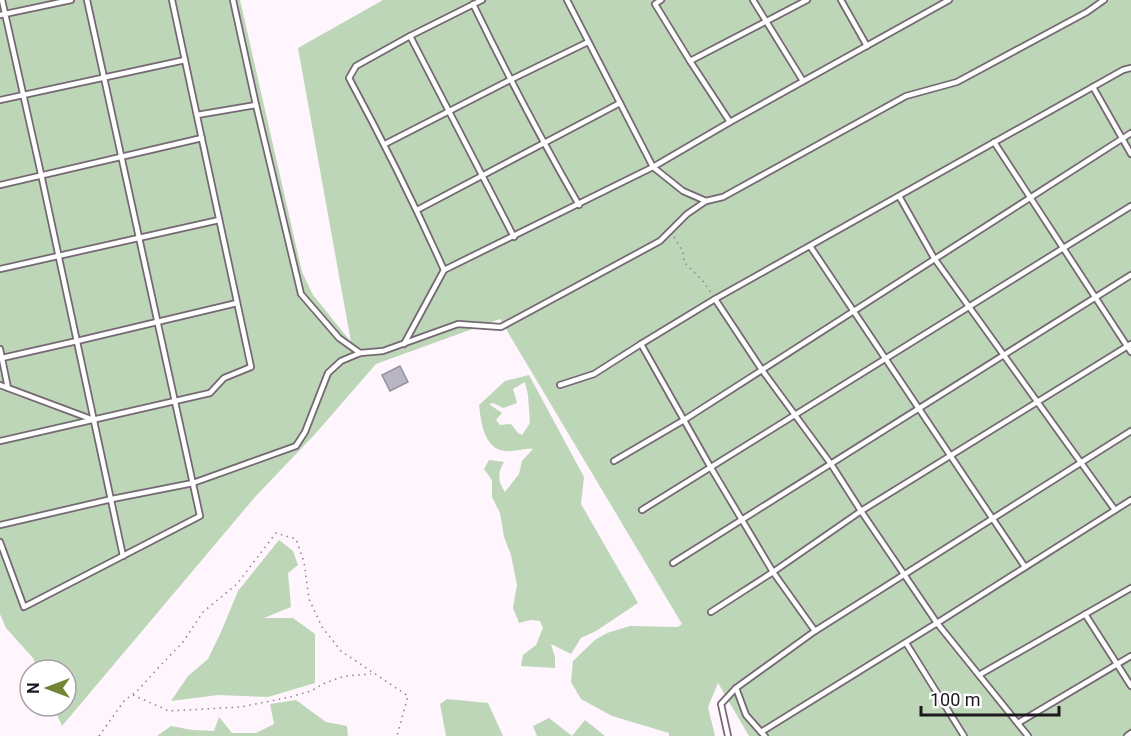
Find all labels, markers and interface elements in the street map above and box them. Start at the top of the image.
north arrow [18,658,78,718]
scale bar [921,679,1059,717]
text: N [24,682,43,694]
text: 100 m [930,689,981,710]

